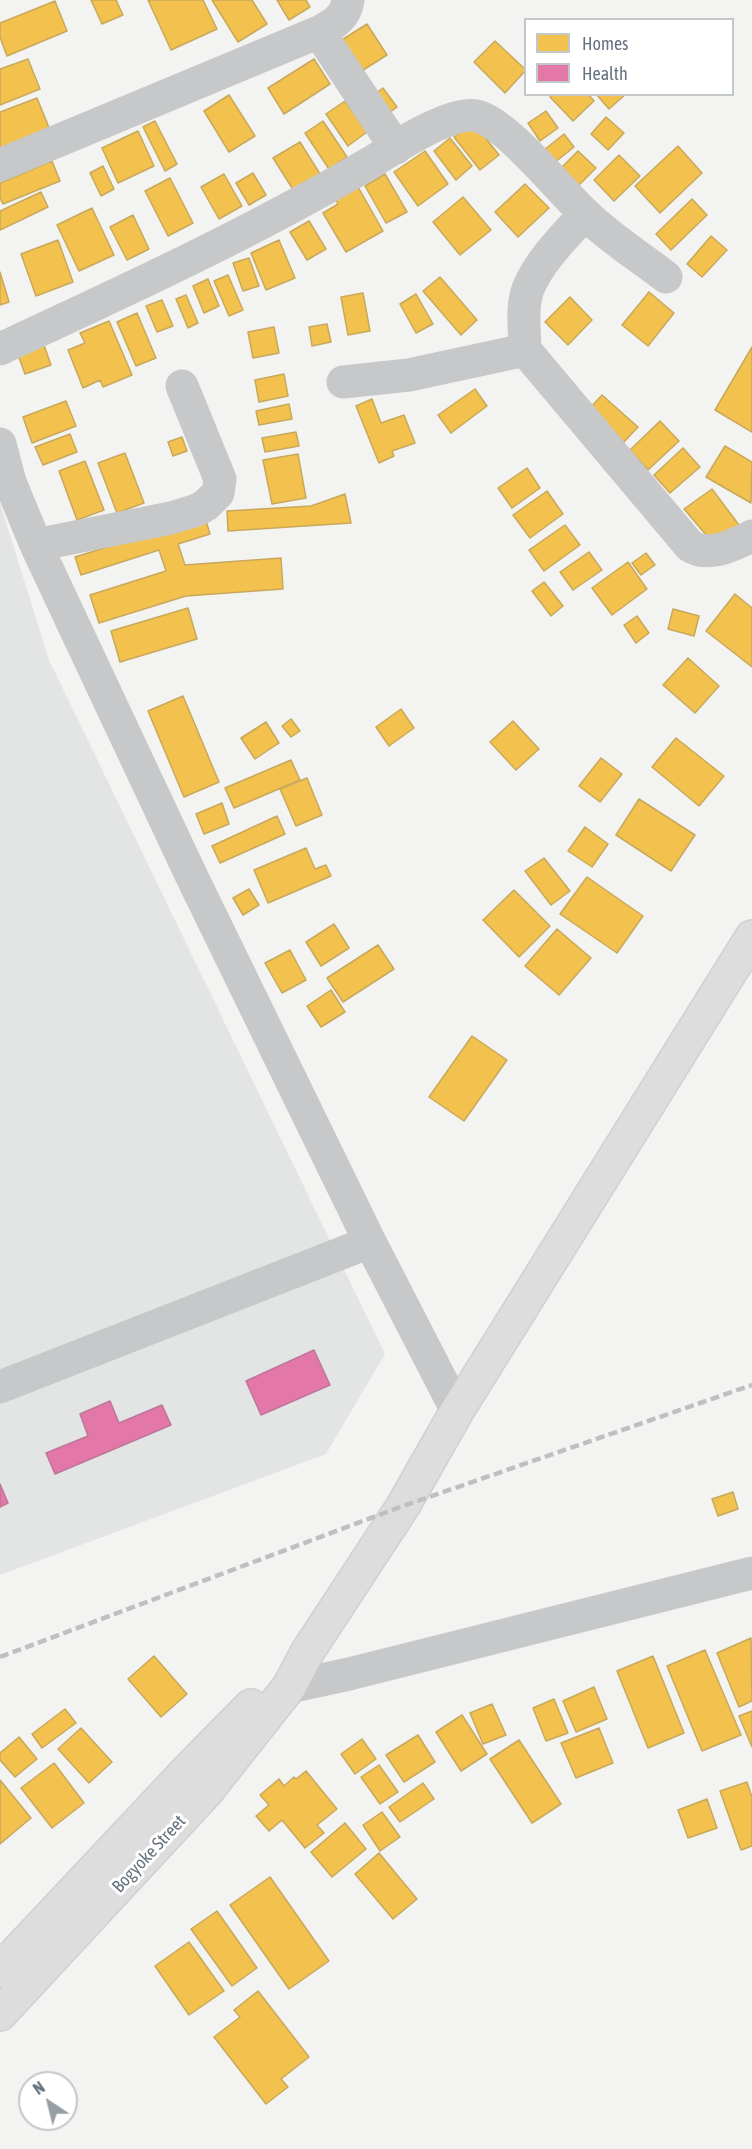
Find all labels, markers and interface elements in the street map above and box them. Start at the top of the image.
legend [524,18,734,96]
text: Homes [582,33,628,54]
text: Health [582,63,628,84]
street label: Bogyoke Street [108,1811,190,1897]
north arrow [18,2071,78,2131]
text: N [30,2078,48,2098]

